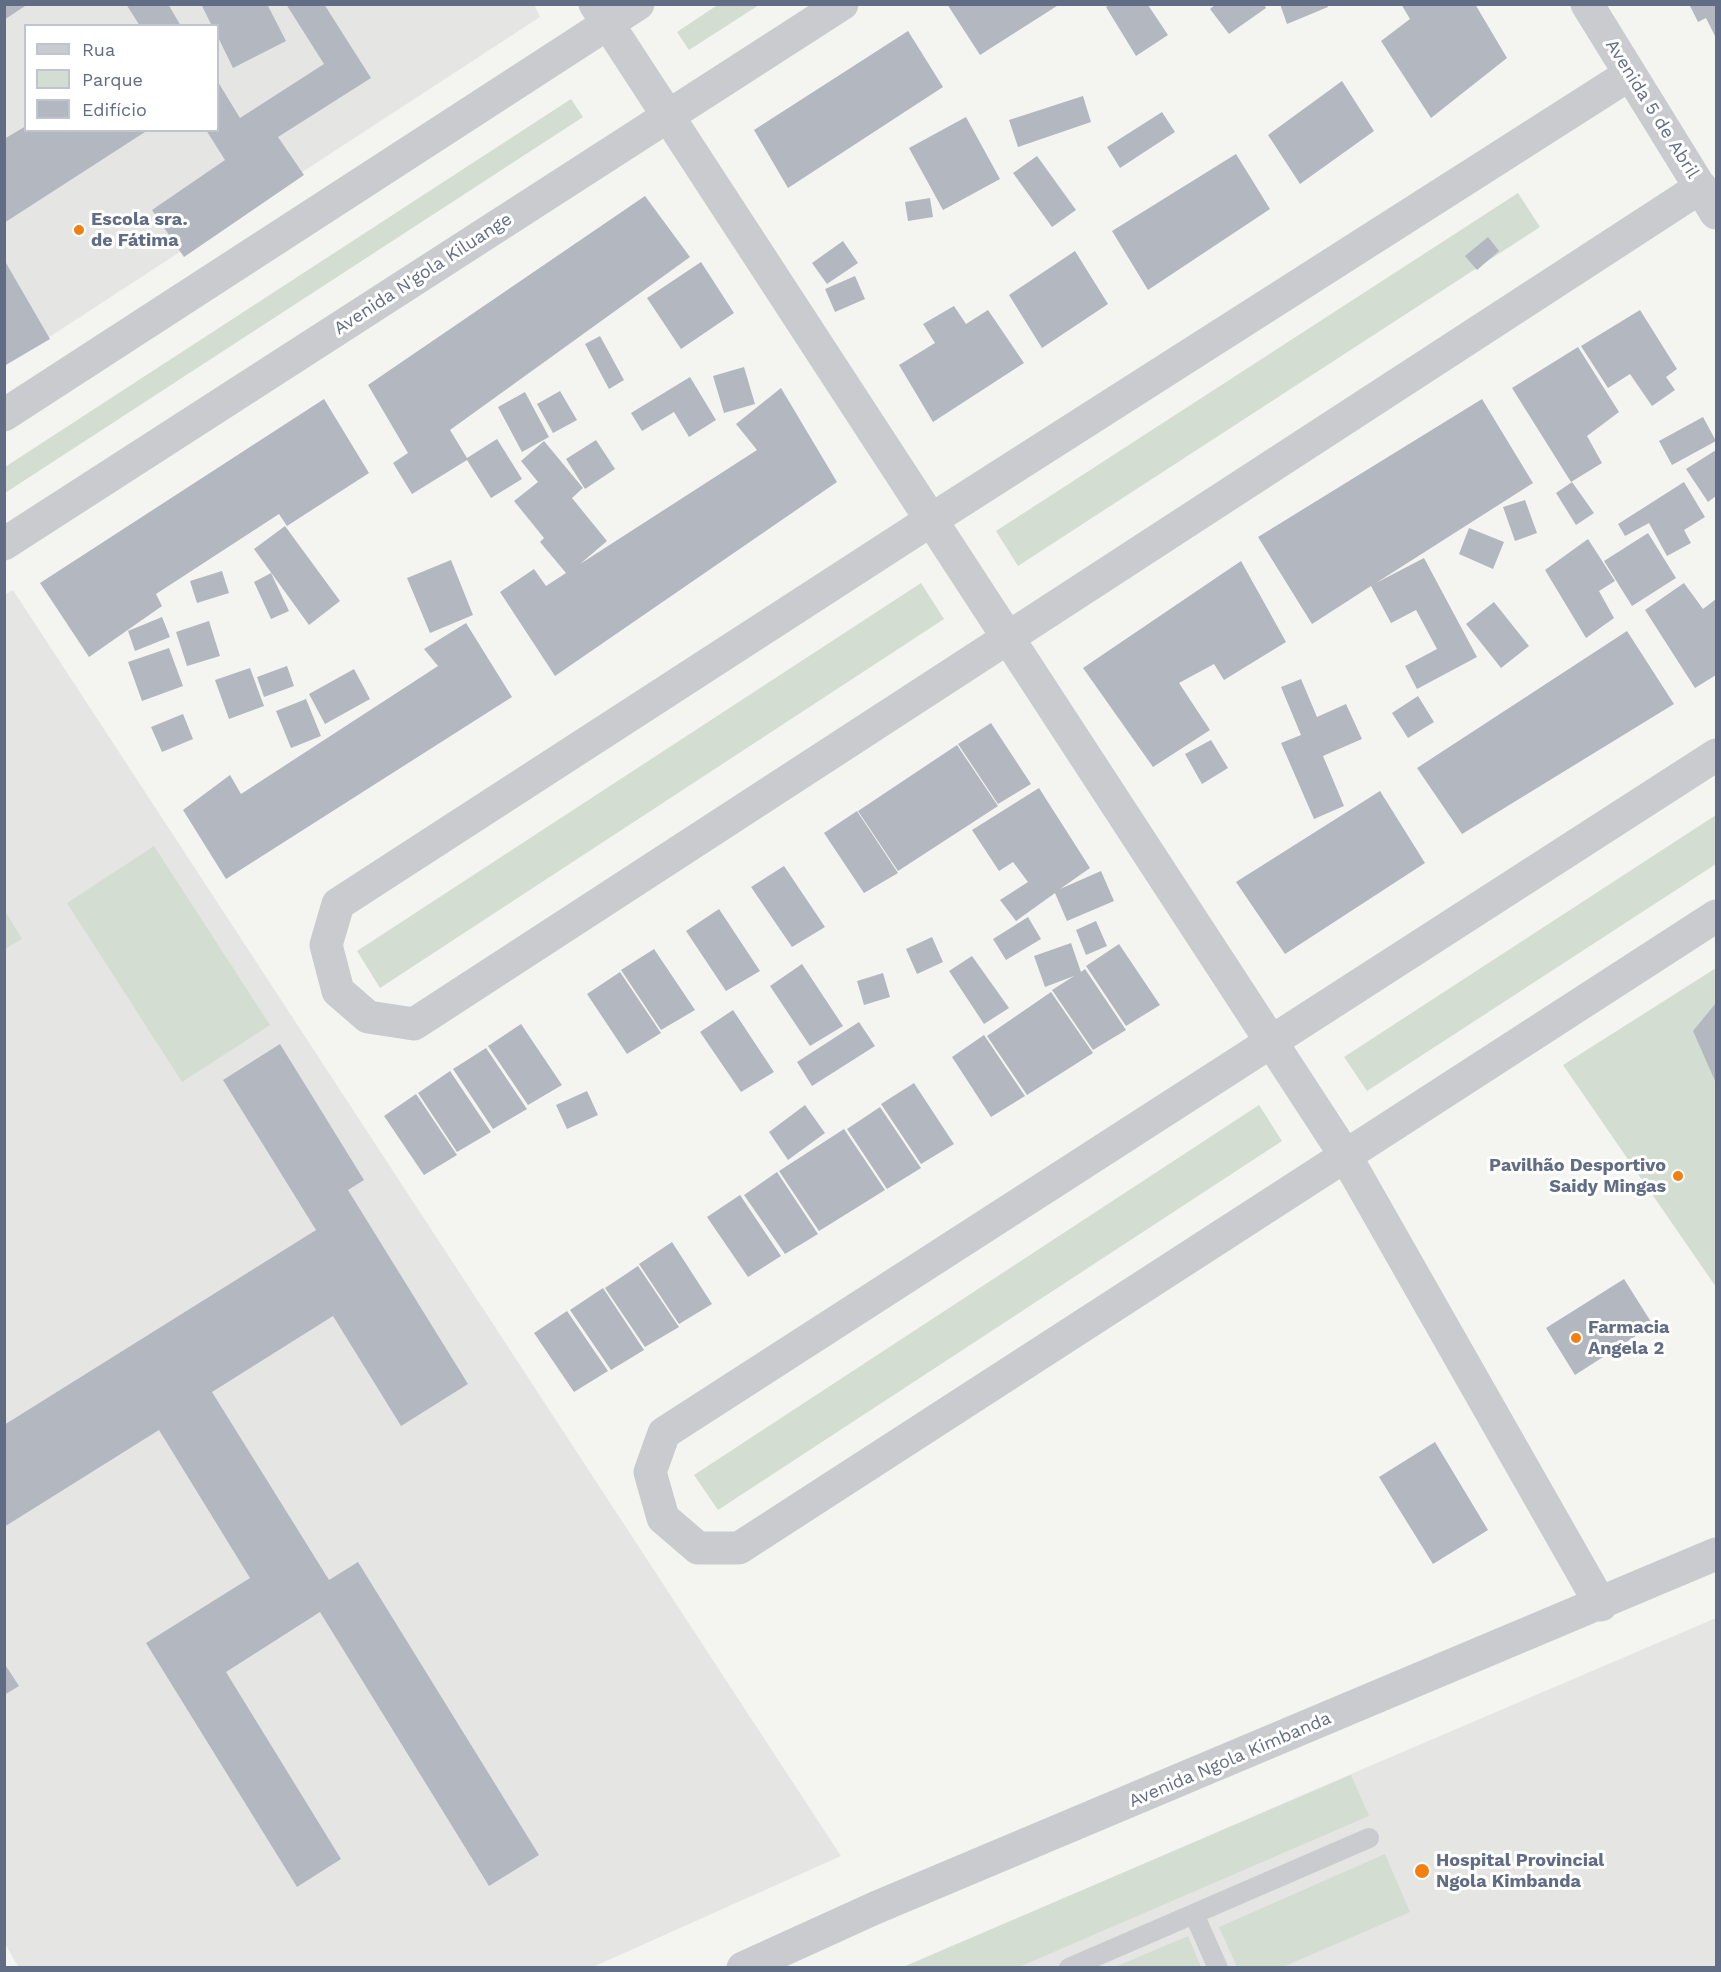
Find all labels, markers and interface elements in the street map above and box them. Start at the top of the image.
legend [24,24,219,132]
street label: Avenida 5 de Abril [1600,36,1704,182]
text: Rua [82,39,115,60]
text: Parque [82,69,143,90]
text: Edifício [82,99,147,120]
street label: Avenida N'gola Kiluange [330,208,516,340]
place label: Escola sra. de Fátima [91,209,188,252]
marker: Escola sra. de Fátima [72,223,86,237]
place label: Pavilhão Desportivo Saidy Mingas [1489,1155,1666,1198]
marker: Pavilhão Desportivo Saidy Mingas [1671,1169,1685,1183]
place label: Farmacia Angela 2 [1588,1317,1670,1360]
marker: Farmacia Angela 2 [1569,1331,1583,1345]
street label: Avenida Ngola Kimbanda [1126,1708,1334,1812]
place label: Hospital Provincial Ngola Kimbanda [1436,1850,1604,1892]
marker: Hospital Provincial Ngola Kimbanda [1413,1862,1431,1880]

